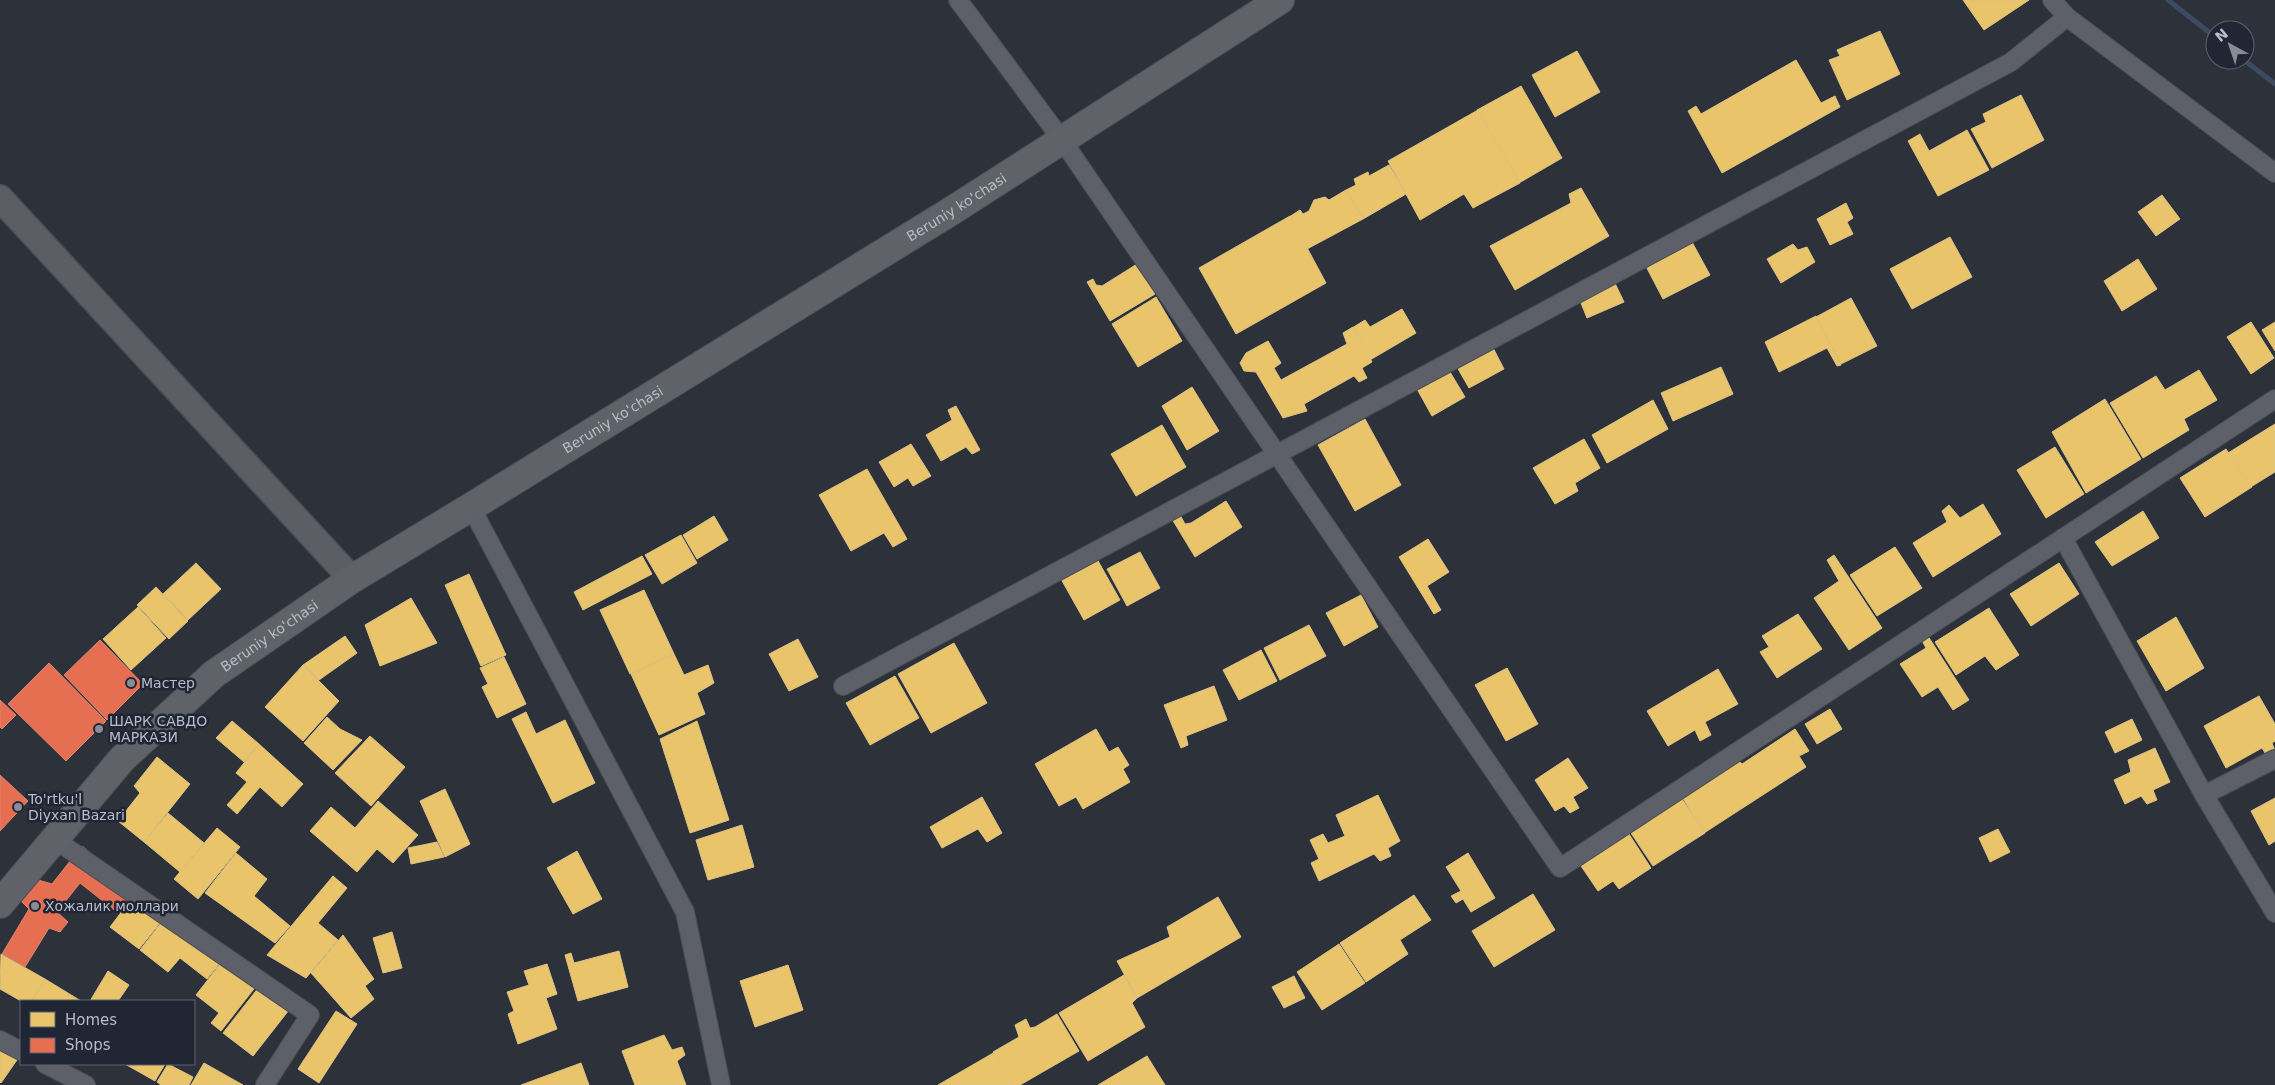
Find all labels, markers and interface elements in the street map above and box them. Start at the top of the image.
north arrow [2205,20,2255,70]
text: N [2212,25,2231,45]
street label: Beruniy ko'chasi [904,170,1009,245]
street label: Beruniy ko'chasi [560,383,666,457]
street label: Beruniy ko'chasi [218,597,321,675]
place label: Мастер [141,675,195,691]
marker: Мастер [125,677,137,689]
place label: ШАРК САВДО МАРКАЗИ [109,713,207,745]
marker: ШАРК САВДО МАРКАЗИ [93,723,105,735]
place label: To'rtku'l Diyxan Bazari [27,791,125,823]
marker: To'rtku'l Diyxan Bazari [12,801,24,813]
place label: Хожалик моллари [45,898,179,914]
marker: Хожалик моллари [29,900,41,912]
legend [20,1000,195,1065]
text: Homes [65,1011,117,1029]
text: Shops [65,1036,111,1054]

